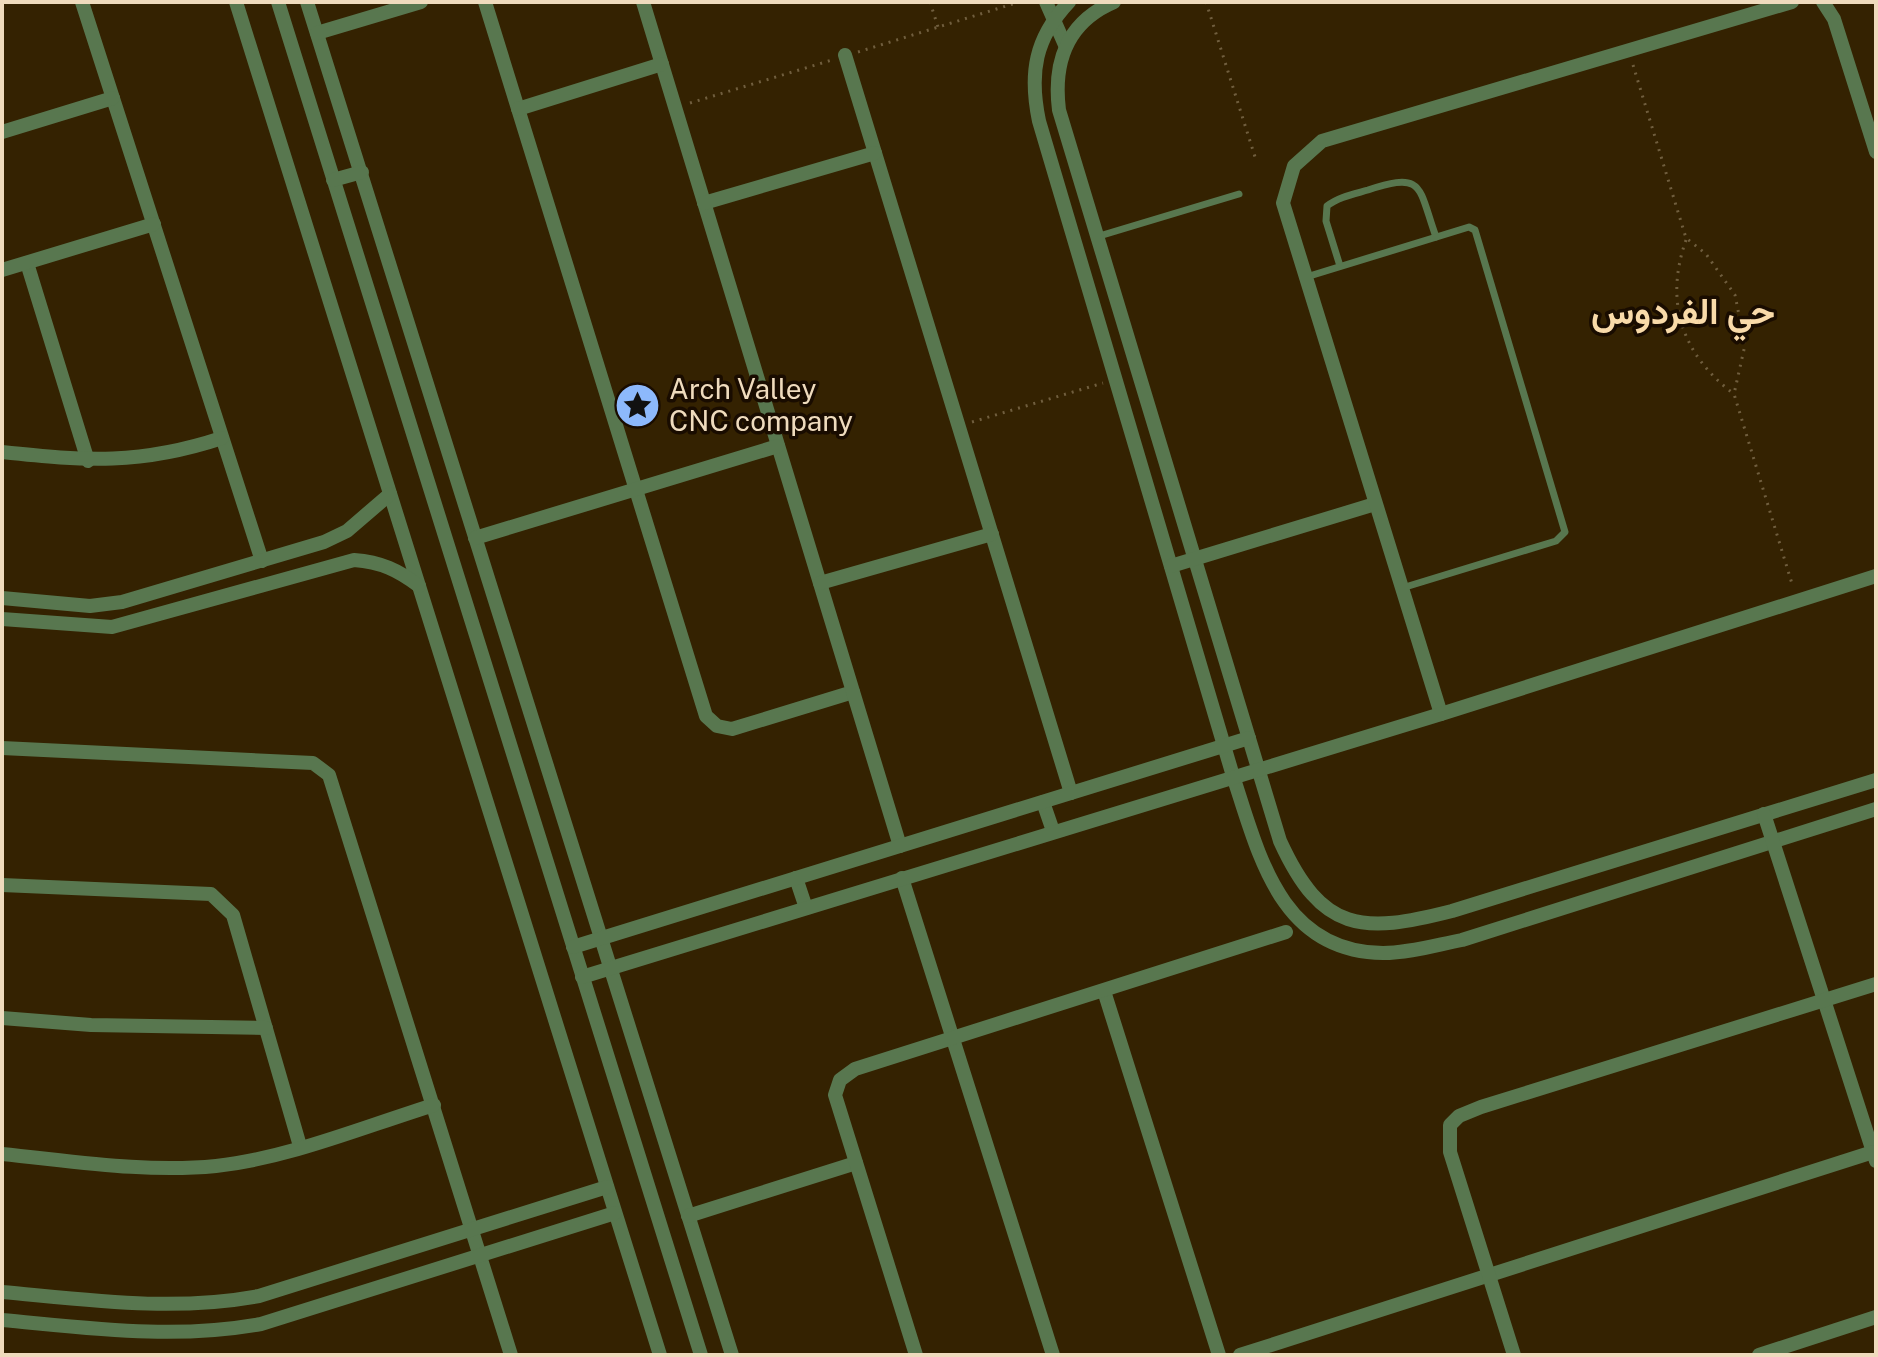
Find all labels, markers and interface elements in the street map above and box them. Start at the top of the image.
district label: حي الفردوس [1591,290,1775,341]
place label: Arch Valley CNC company [669,372,853,437]
place icon: Arch Valley CNC company [614,381,662,429]

